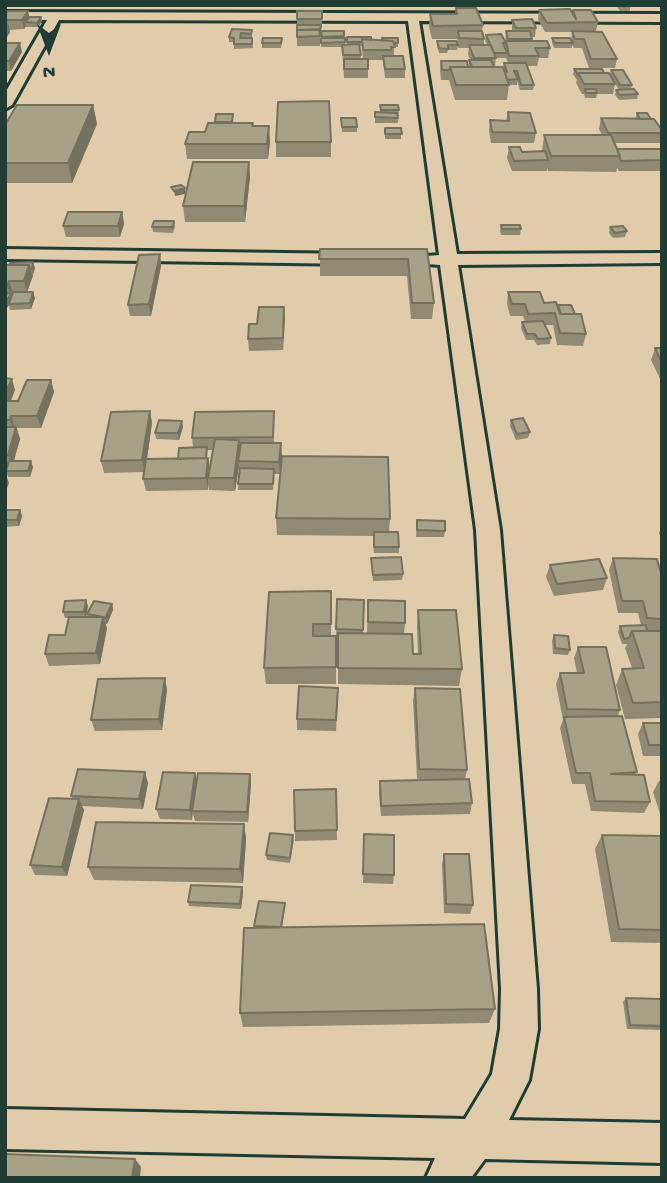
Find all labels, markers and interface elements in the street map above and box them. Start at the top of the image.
north arrow [14,14,84,84]
text: N [43,59,55,82]

